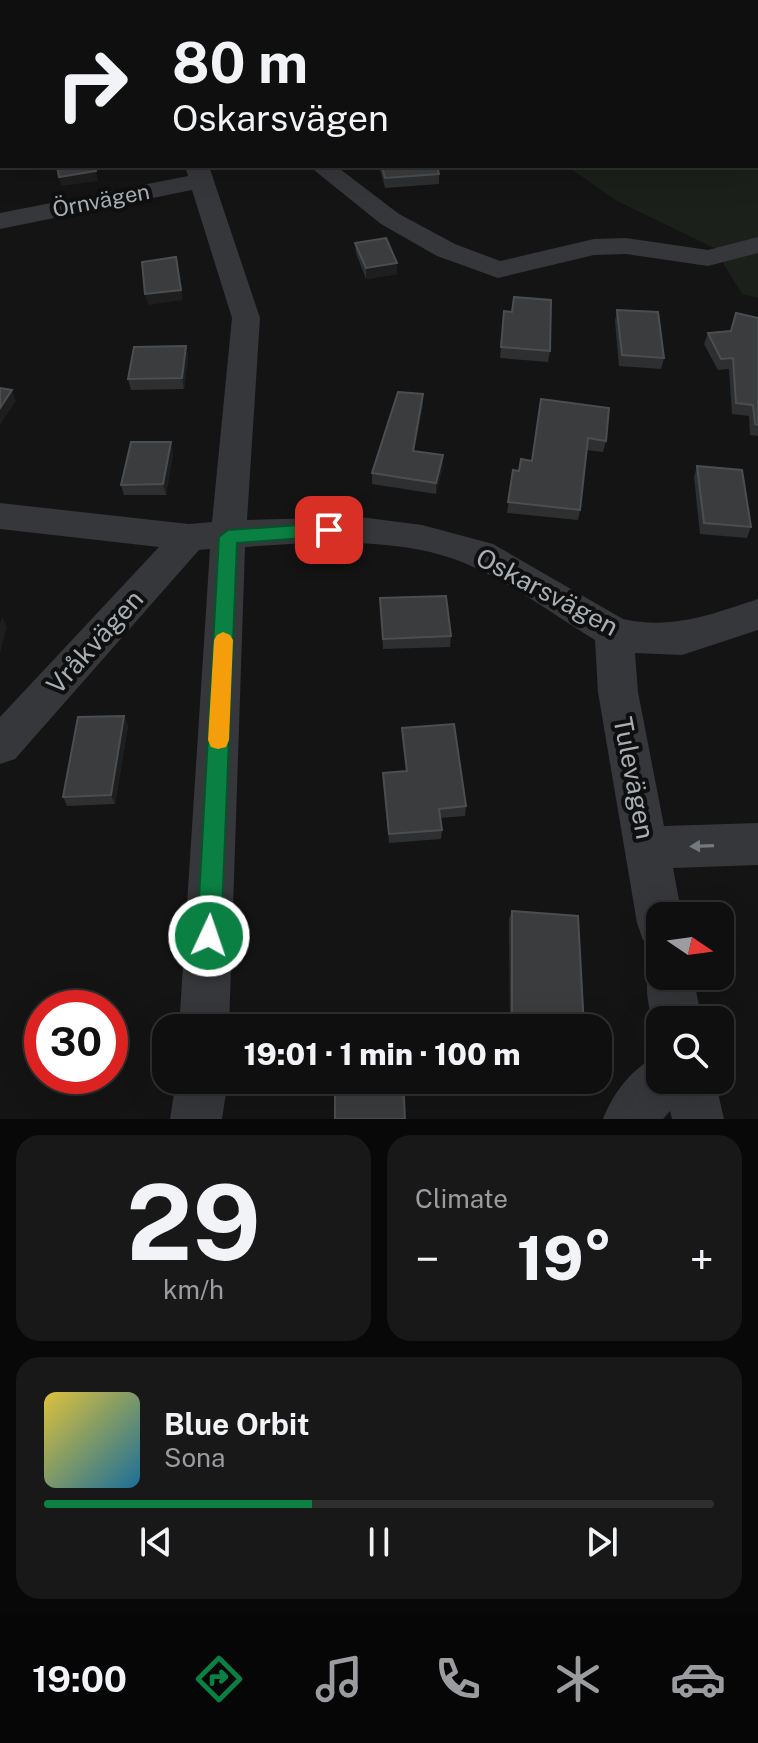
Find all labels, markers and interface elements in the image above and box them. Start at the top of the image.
text: 80 m [172,30,308,96]
icon: right [40,32,144,136]
text: Oskarsvägen [172,97,389,139]
street label: Örnvägen [50,177,152,222]
pin [295,496,363,564]
icon: arrive [307,508,351,552]
street label: Oskarsvägen [471,541,624,642]
street label: Vråkvägen [40,583,149,700]
street label: Tulevägen [607,714,661,842]
one-way arrow [689,839,714,852]
position arrow [167,894,251,978]
north arrow [646,902,734,990]
map controls [646,902,734,1094]
speed limit sign: 30 [24,990,128,1094]
button: search [646,1006,734,1094]
text: 19:01 · 1 min · 100 m [243,1036,521,1072]
text: 29 [126,1161,261,1283]
text: Climate [415,1183,508,1214]
text: 19° [517,1223,612,1294]
text: − [415,1233,439,1285]
text: + [690,1233,714,1285]
text: km/h [163,1274,224,1305]
text: Blue Orbit [164,1406,310,1442]
text: Sona [164,1442,225,1473]
icon: previous [134,1520,178,1564]
icon: pause [357,1520,401,1564]
icon: next [580,1520,624,1564]
icon: directions [191,1651,247,1707]
icon: music [311,1651,367,1707]
icon: phone [430,1651,486,1707]
icon: climate [550,1651,606,1707]
icon: car [670,1651,726,1707]
text: 19:00 [32,1658,127,1700]

